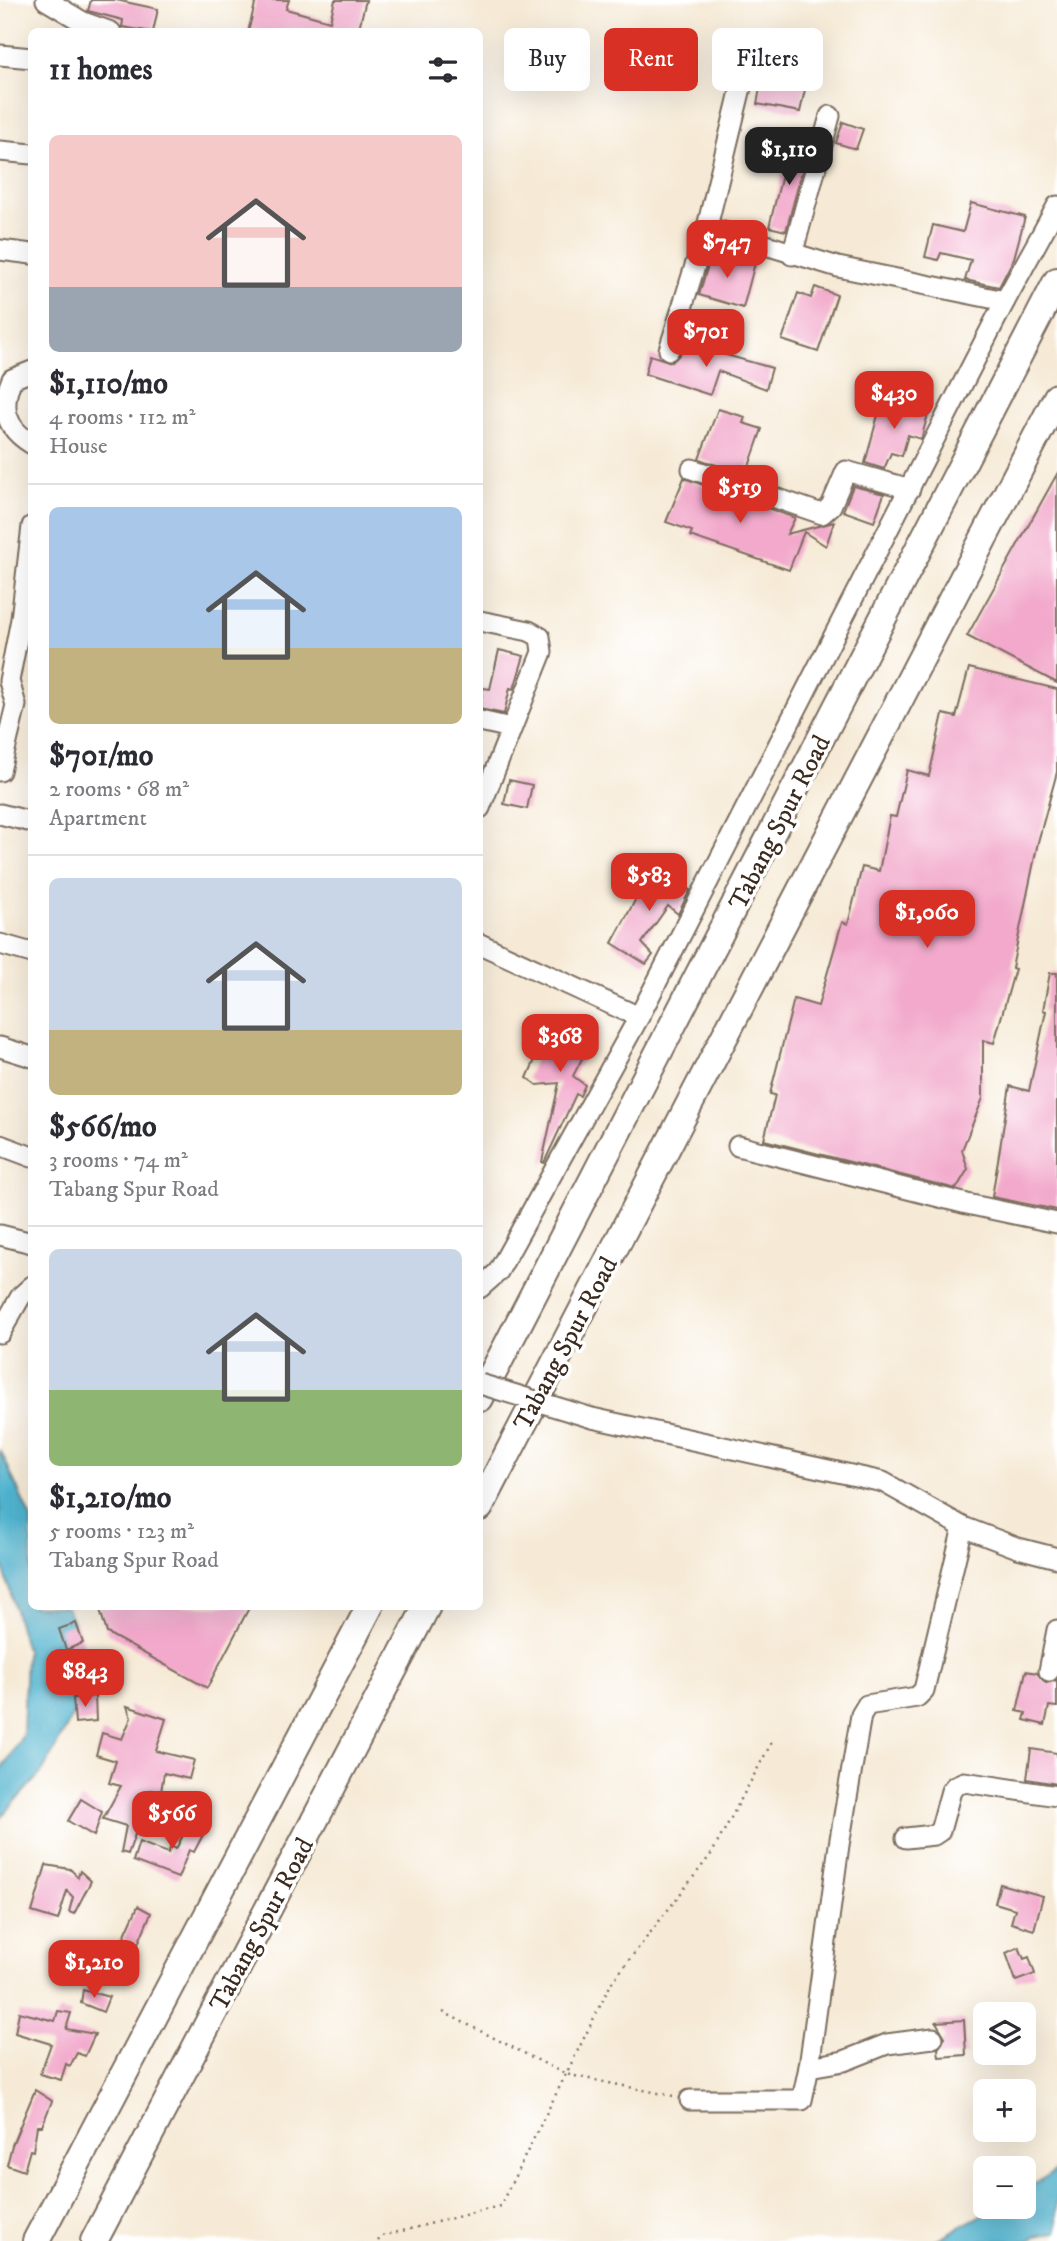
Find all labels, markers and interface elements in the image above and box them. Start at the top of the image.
chip: Buy [504,28,590,91]
chip: Rent [604,28,698,91]
chip: Filters [712,28,823,91]
icon: filters [424,51,462,89]
text: 11 homes [49,52,153,89]
pin: $1,110 [732,128,846,187]
text: $1,110 [761,135,817,164]
icon: home [193,180,319,306]
pin: $747 [686,220,768,280]
text: $747 [703,228,751,257]
pin: $701 [665,310,747,369]
text: $701 [683,317,729,346]
text: $1,110/mo [49,366,168,403]
pin: $430 [853,372,935,431]
text: $430 [871,379,917,408]
text: 4 rooms · 112 m² [49,403,196,432]
text: House [49,432,107,461]
pin: $519 [699,466,781,525]
text: $519 [718,473,762,502]
icon: home [193,552,319,678]
street label: Tabang Spur Road [722,730,839,916]
text: $701/mo [49,738,153,775]
text: 2 rooms · 68 m² [49,775,189,804]
text: Apartment [49,804,147,833]
pin: $583 [608,853,690,913]
text: $583 [627,861,671,890]
pin: $1,060 [870,890,984,950]
text: $1,060 [895,898,959,927]
icon: home [193,923,319,1049]
pin: $368 [519,1014,601,1074]
text: $368 [538,1022,582,1051]
text: $566/mo [49,1109,157,1146]
text: 3 rooms · 74 m² [49,1146,188,1175]
text: Tabang Spur Road [49,1175,219,1204]
street label: Tabang Spur Road [507,1251,626,1436]
icon: home [193,1294,319,1420]
text: $1,210/mo [49,1480,171,1517]
text: 5 rooms · 123 m² [49,1517,194,1546]
text: Tabang Spur Road [49,1546,219,1575]
pin: $843 [44,1650,126,1709]
text: $843 [62,1657,108,1686]
pin: $566 [131,1792,213,1851]
text: $566 [148,1799,196,1828]
street label: Tabang Spur Road [203,1832,322,2017]
pin: $1,210 [37,1940,151,2000]
text: $1,210 [64,1948,124,1977]
map controls [973,2002,1036,2219]
button: layers [973,2002,1036,2065]
button: + [973,2079,1036,2142]
button: − [973,2156,1036,2219]

